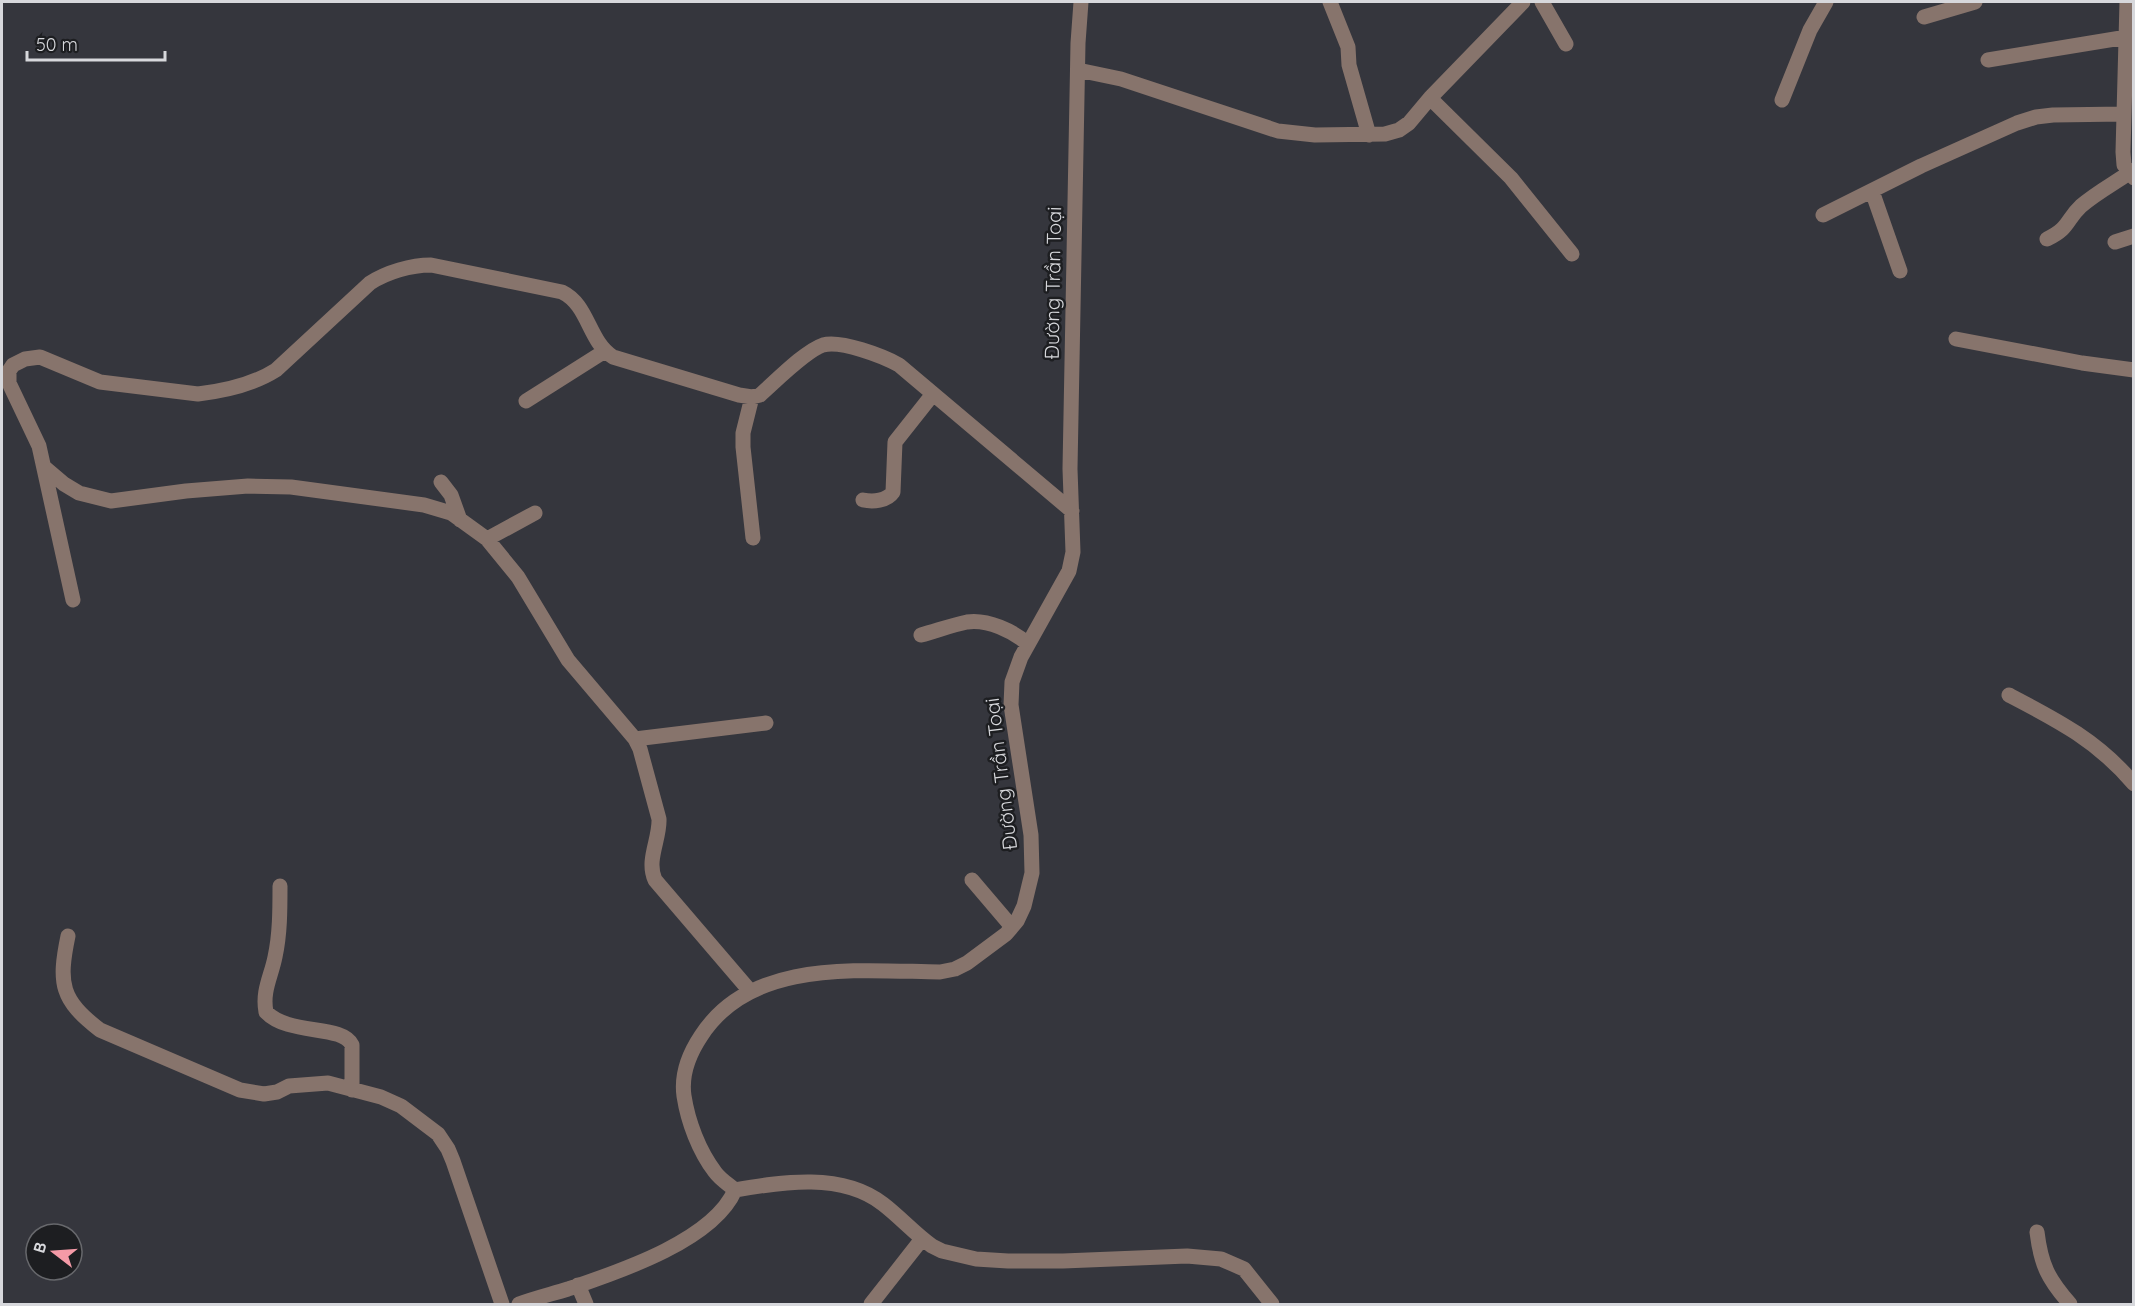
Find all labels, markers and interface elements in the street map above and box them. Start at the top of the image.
scale bar [27,24,165,62]
text: 50 m [36,33,78,56]
street label: Đường Trần Toại [1039,206,1066,360]
street label: Đường Trần Toại [979,697,1022,852]
north arrow [24,1222,84,1282]
text: B [29,1240,51,1256]

